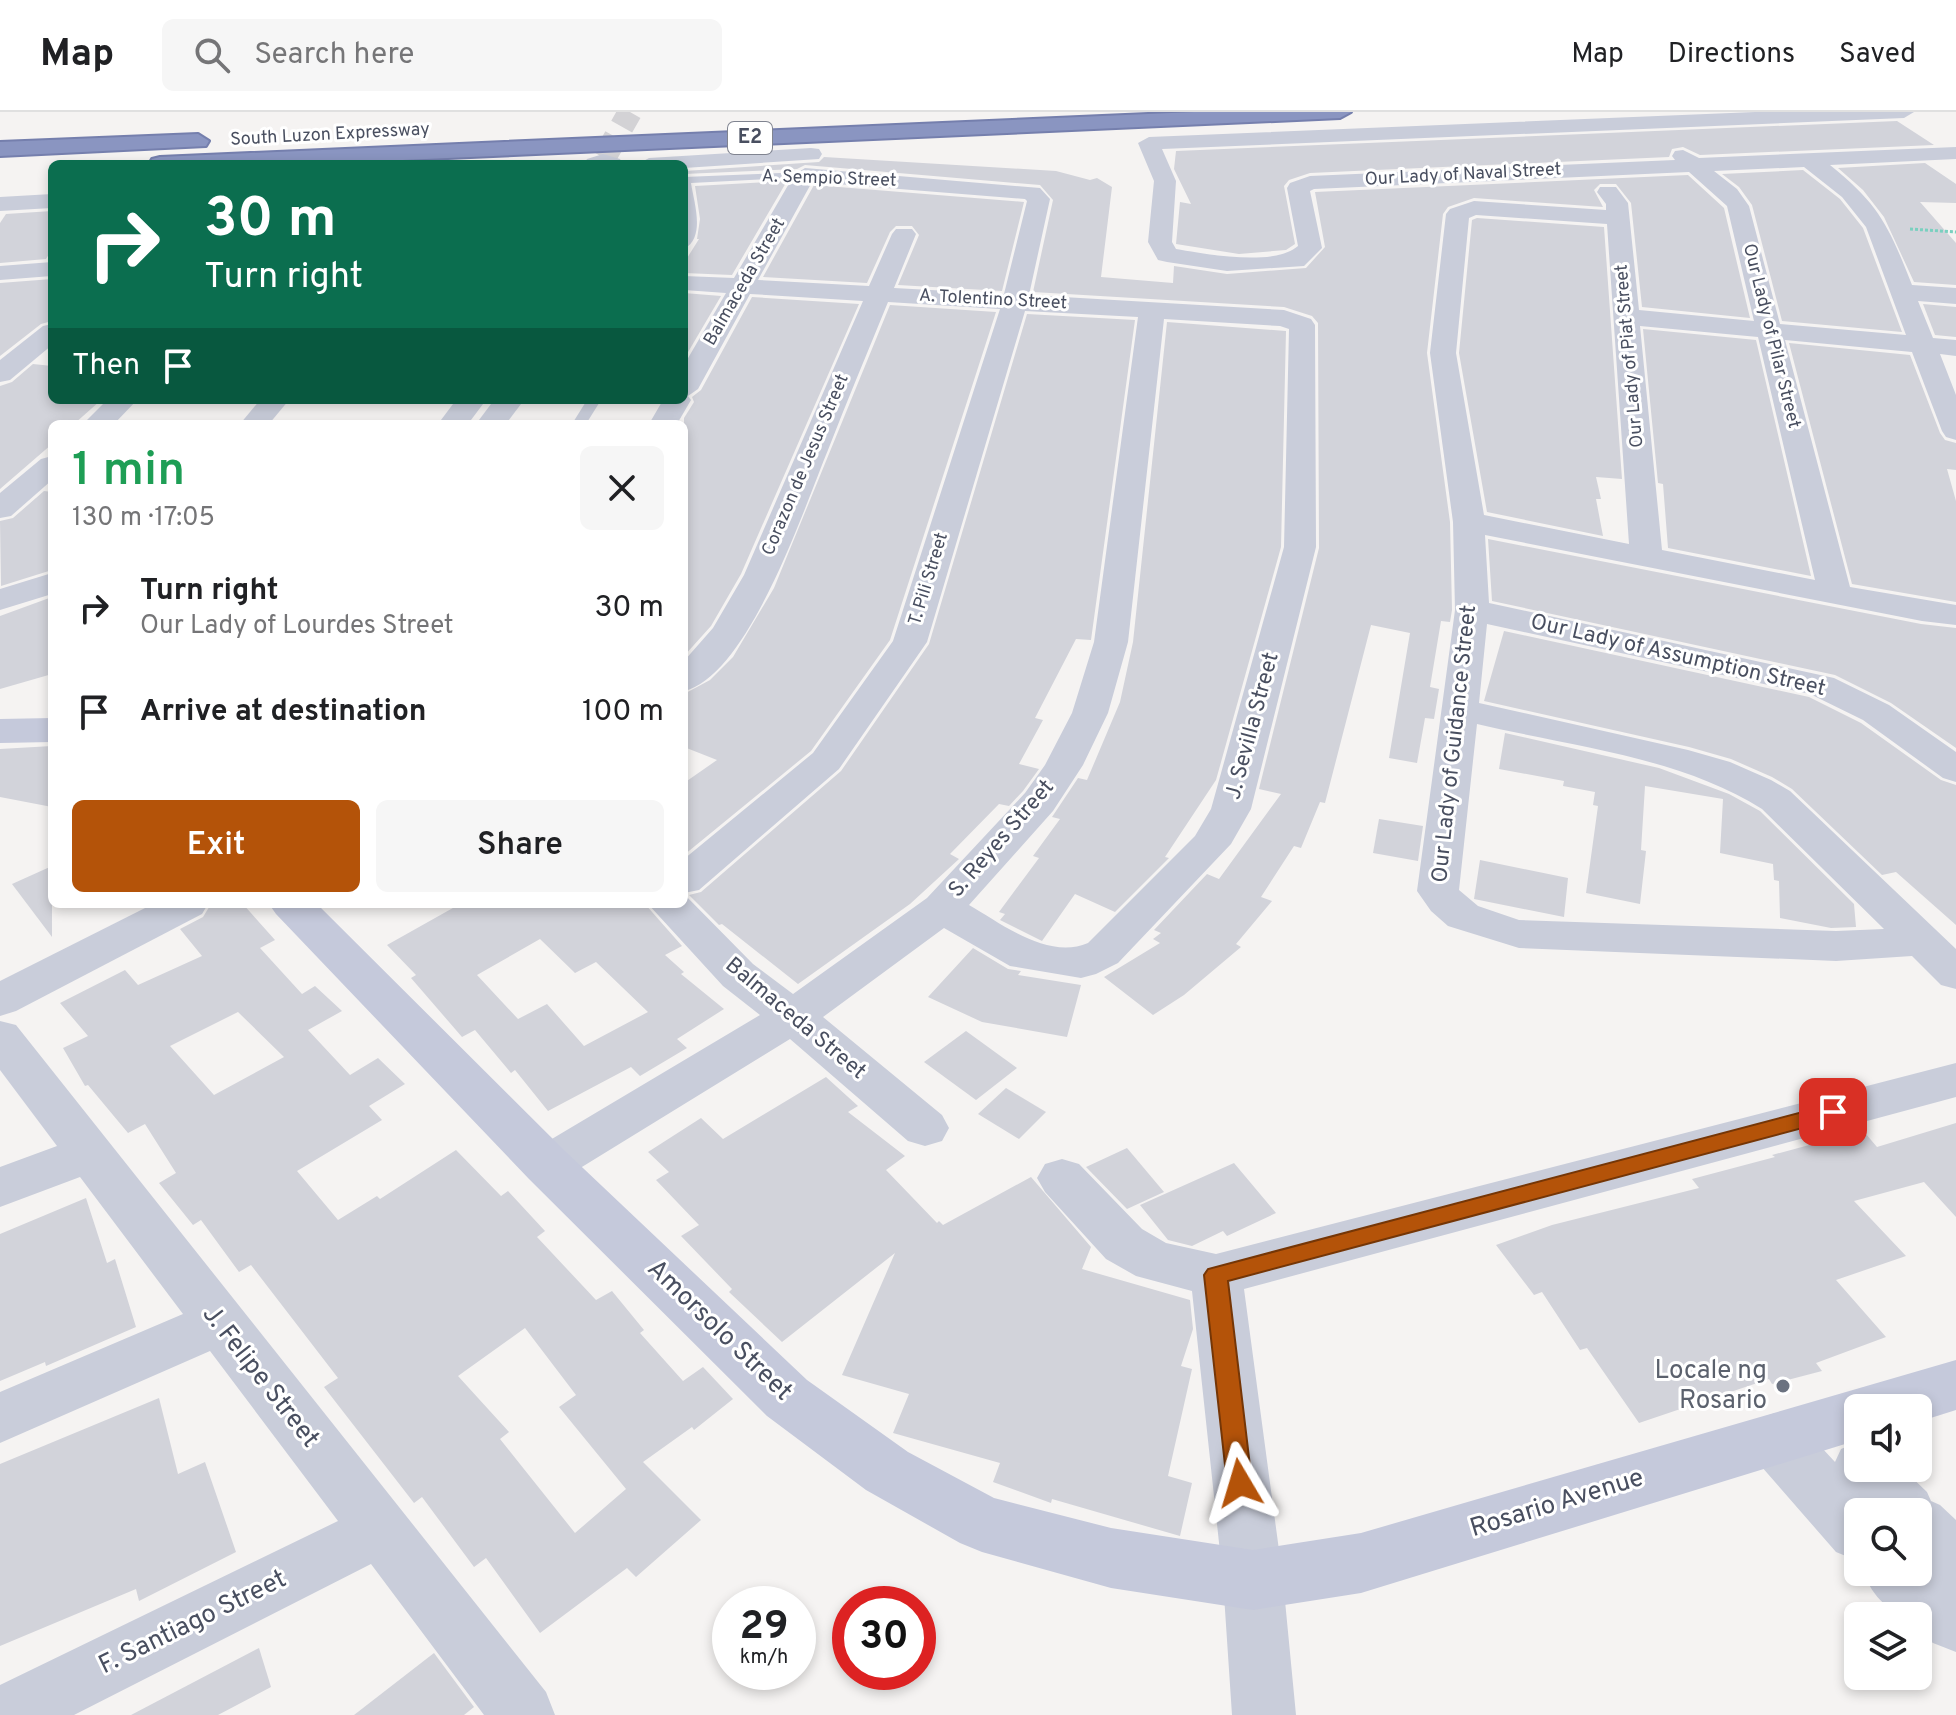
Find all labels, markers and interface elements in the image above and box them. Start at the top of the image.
search box [162,19,722,91]
text: Map [40,31,114,80]
icon: search [190,33,234,77]
text: Search here [254,37,414,74]
text: Map [1571,37,1624,73]
text: Directions [1668,37,1795,73]
text: Saved [1839,37,1916,73]
street label: South Luzon Expressway [230,118,430,152]
road number: E2 [728,122,772,154]
street label: Our Lady of Naval Street [1364,158,1562,192]
street label: A. Sempio Street [761,165,897,193]
text: 30 m [204,186,337,256]
icon: right [72,192,176,296]
street label: Balmaceda Street [699,214,791,350]
street label: Our Lady of Pilar Street [1737,241,1805,431]
text: Turn right [204,255,363,301]
street label: Our Lady of Piat Street [1611,263,1649,449]
street label: A. Tolentino Street [918,285,1068,315]
icon: arrive [156,344,200,388]
text: Then [72,348,140,385]
street label: Corazon de Jesus Street [757,371,855,559]
text: 1 min [72,442,185,502]
button: close [580,446,664,530]
text: 130 m · 17:05 [72,502,215,535]
street label: T. Pili Street [904,530,954,628]
text: Turn right [140,573,278,610]
icon: right [72,586,116,630]
text: 30 m [595,590,664,627]
street label: Our Lady of Guidance Street [1427,604,1483,884]
street label: Our Lady of Assumption Street [1528,609,1828,703]
text: Our Lady of Lourdes Street [140,610,454,643]
street label: J. Sevilla Street [1220,649,1286,803]
icon: arrive [72,690,116,734]
text: Arrive at destination [140,694,426,731]
text: 100 m [582,694,664,731]
street label: S. Reyes Street [943,774,1061,904]
button: Exit [72,800,360,892]
button: Share [376,800,664,892]
street label: Balmaceda Street [719,952,871,1086]
pin [1799,1078,1867,1146]
icon: arrive [1811,1090,1855,1134]
street label: Amorsolo Street [639,1253,799,1409]
street label: J. Felipe Street [194,1299,326,1455]
place label: Locale ng Rosario [1655,1355,1767,1418]
marker: Locale ng Rosario [1774,1377,1792,1395]
map controls [1844,1394,1932,1690]
button: sound [1844,1394,1932,1482]
position arrow [1198,1441,1282,1525]
street label: Rosario Avenue [1466,1462,1648,1546]
button: search [1844,1498,1932,1586]
street label: F. Santiago Street [94,1563,292,1683]
speed limit sign: 30 [832,1586,936,1690]
button: layers [1844,1602,1932,1690]
text: 29 [739,1603,789,1653]
text: km/h [740,1645,788,1671]

